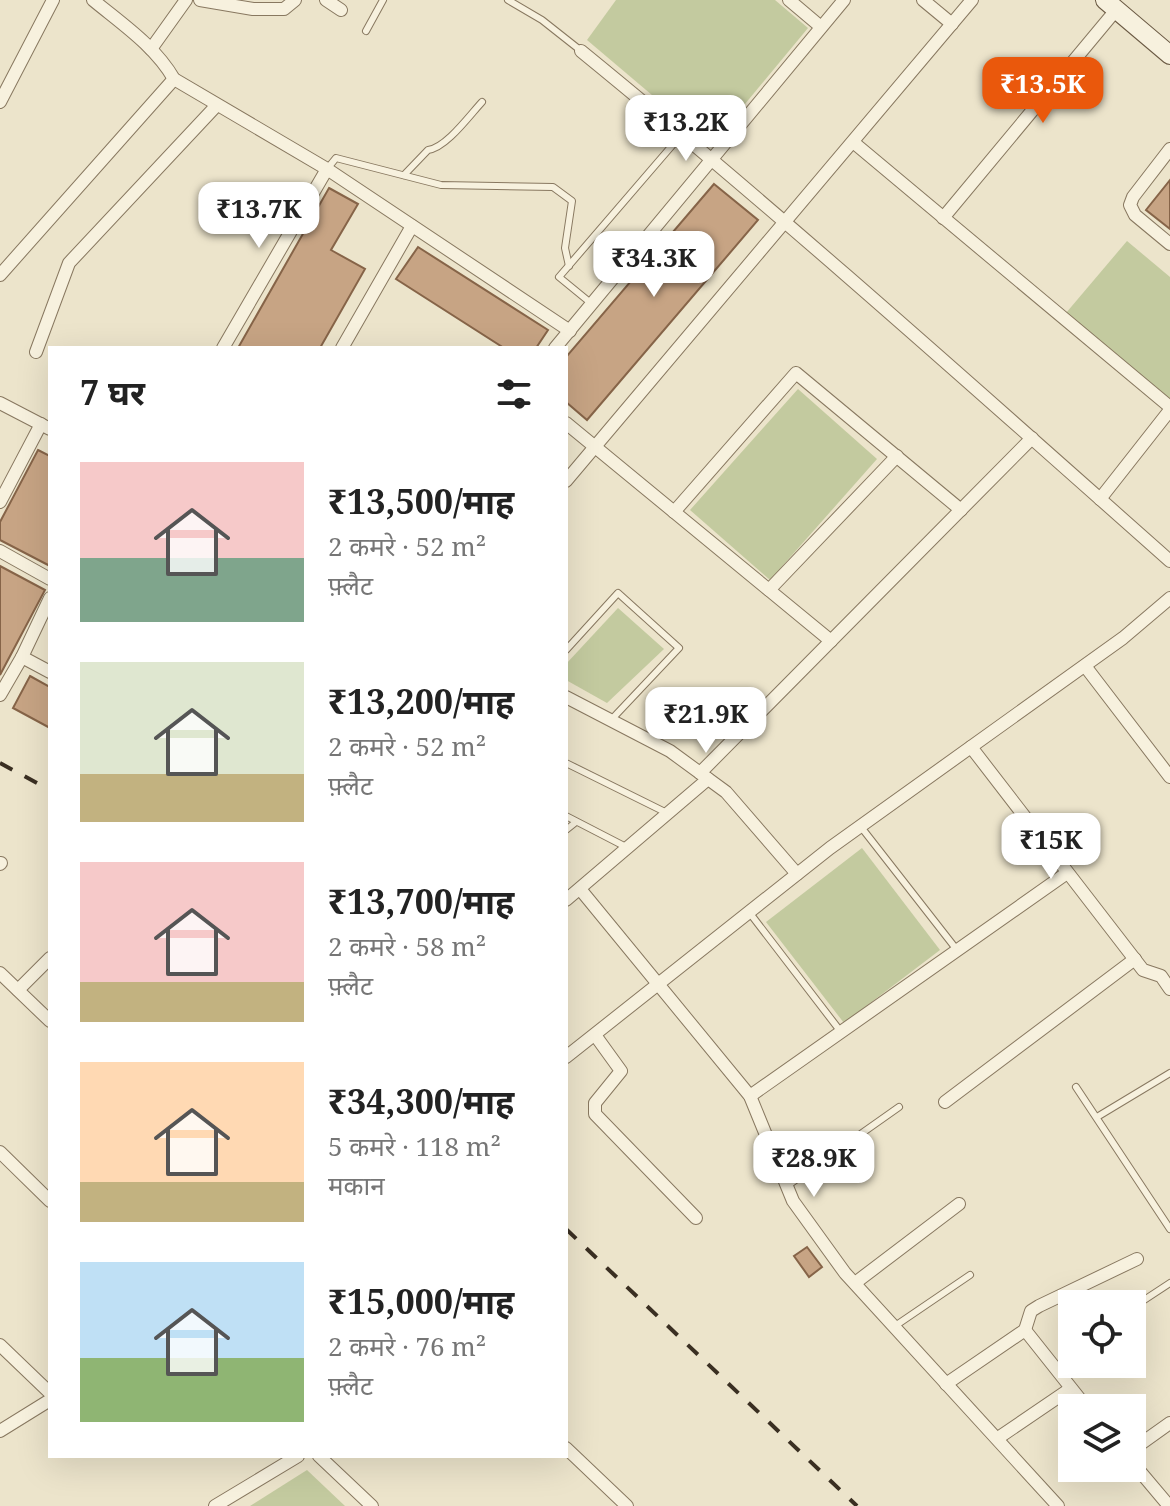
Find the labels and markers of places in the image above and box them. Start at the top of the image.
pin: ₹13.5K [978,57,1108,125]
pin: ₹13.2K [621,95,751,163]
pin: ₹13.7K [194,182,324,250]
pin: ₹34.3K [589,231,719,299]
pin: ₹21.9K [641,687,771,755]
pin: ₹15K [1004,813,1098,881]
pin: ₹28.9K [749,1131,879,1199]

